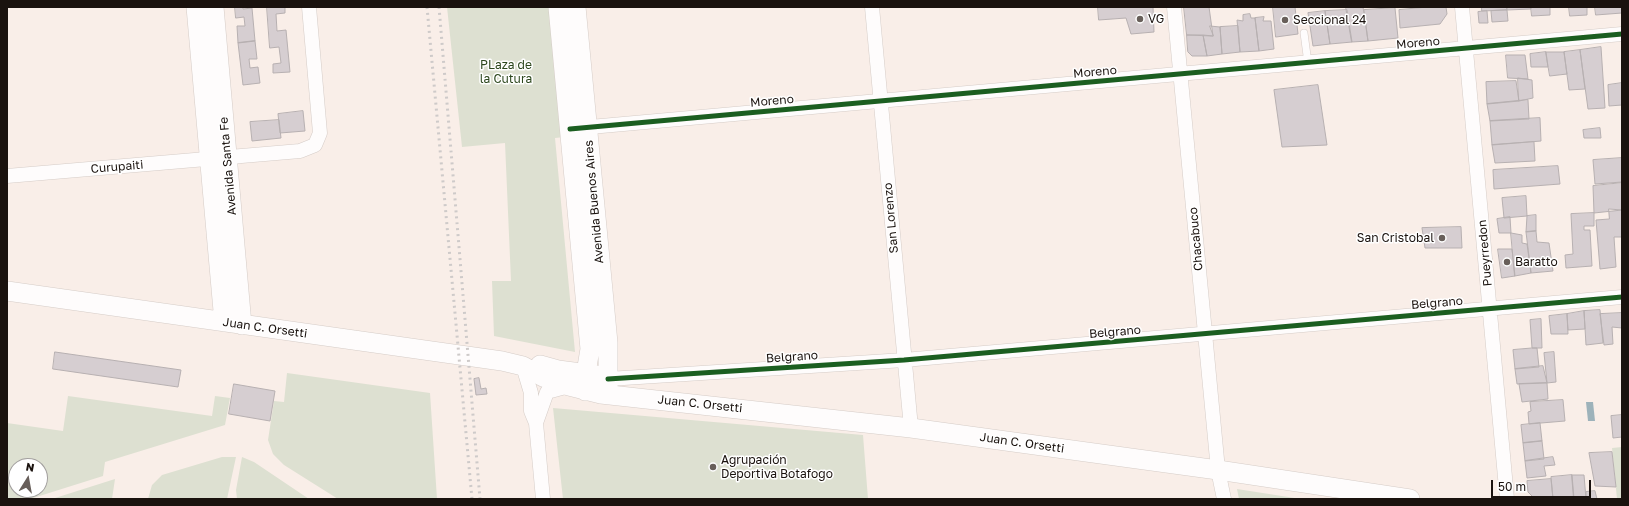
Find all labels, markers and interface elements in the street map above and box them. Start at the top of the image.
place label: VG [1148,12,1164,26]
place label: Seccional 24 [1293,13,1366,27]
marker: VG [1135,14,1145,24]
marker: Seccional 24 [1280,15,1290,25]
street label: Moreno [1396,34,1440,52]
park label: PLaza de la Cutura [480,58,532,86]
street label: Moreno [1073,63,1117,81]
street label: Moreno [750,92,794,110]
street label: Avenida Santa Fe [217,116,239,216]
street label: Avenida Buenos Aires [581,140,607,264]
street label: Curupaiti [90,158,144,176]
street label: San Lorenzo [881,182,901,254]
street label: Chacabuco [1186,206,1206,272]
street label: Pueyrredon [1475,219,1495,287]
place label: San Cristobal [1357,231,1434,245]
marker: San Cristobal [1437,233,1447,243]
place label: Baratto [1515,255,1558,269]
marker: Baratto [1502,257,1512,267]
street label: Belgrano [1410,294,1464,312]
street label: Juan C. Orsetti [222,315,308,341]
street label: Belgrano [1088,323,1142,341]
street label: Belgrano [766,348,818,366]
street label: Juan C. Orsetti [657,392,743,416]
street label: Juan C. Orsetti [979,430,1065,456]
place label: Agrupación Deportiva Botafogo [721,453,833,481]
north arrow [8,458,48,498]
text: N [25,460,36,474]
marker: Agrupación Deportiva Botafogo [708,462,718,472]
scale bar [1493,472,1593,498]
text: 50 m [1498,479,1526,494]

